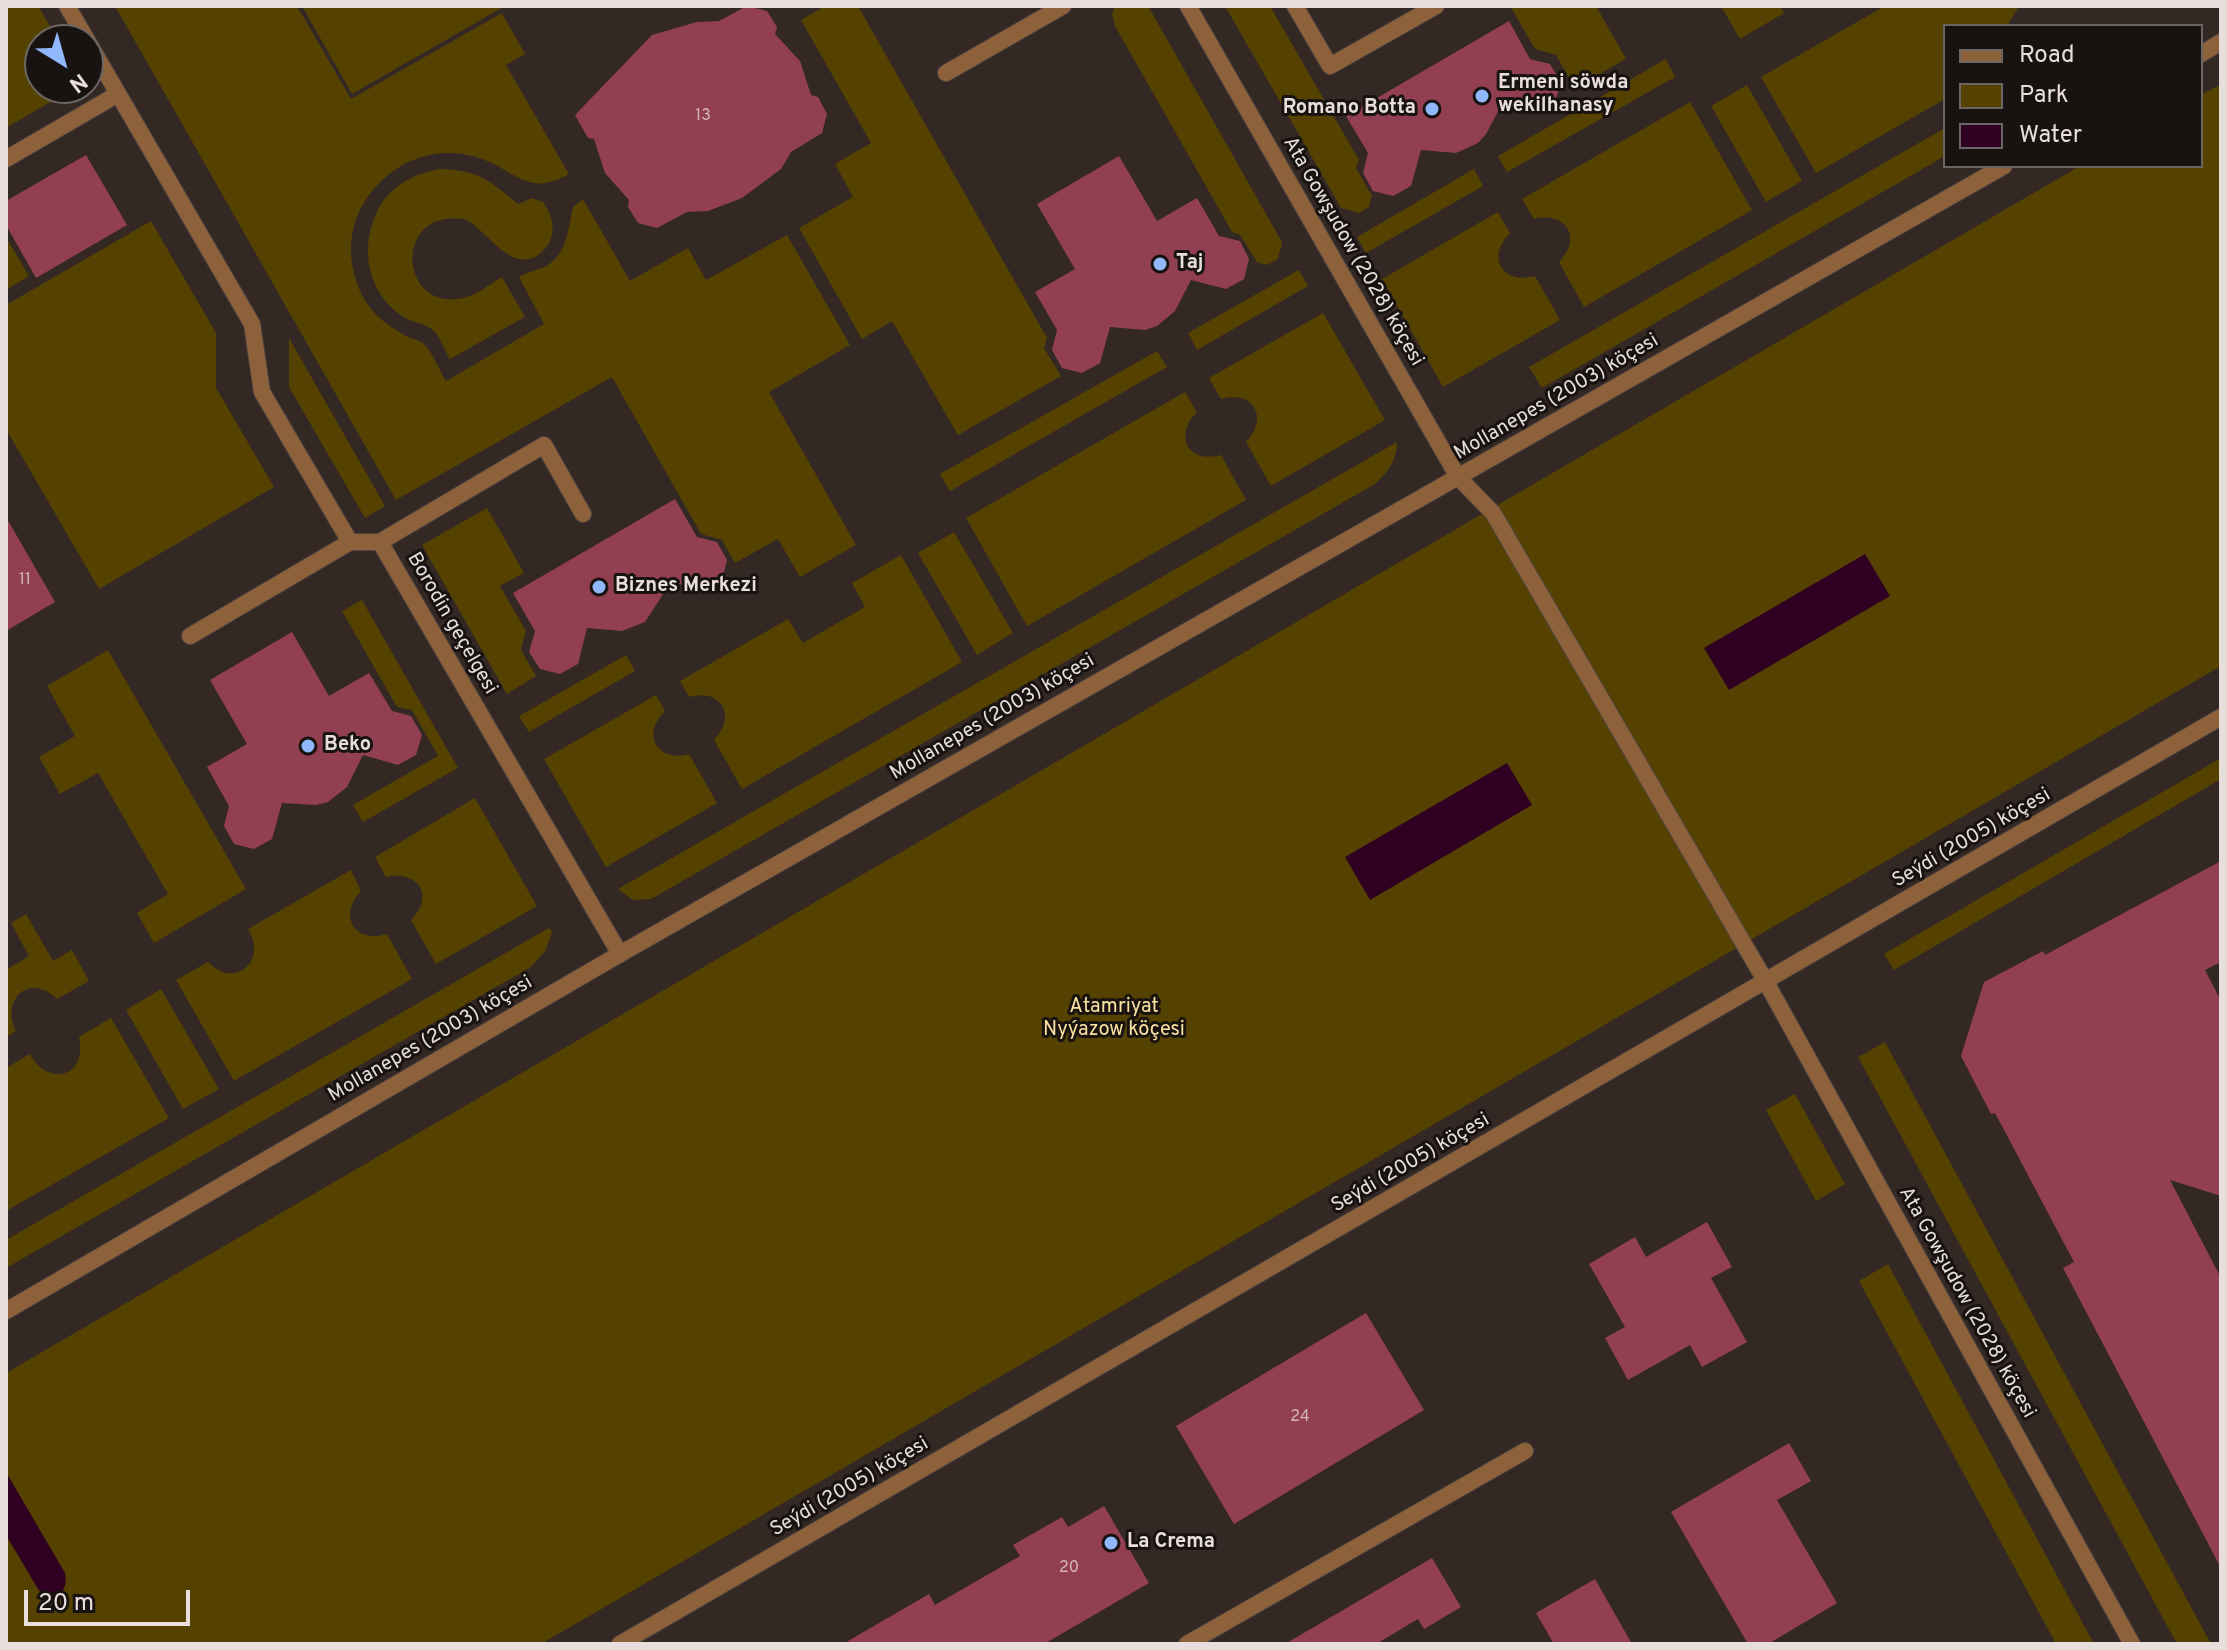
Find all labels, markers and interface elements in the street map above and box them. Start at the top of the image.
north arrow [24,24,104,104]
legend [1943,24,2203,168]
text: Road [2019,41,2075,71]
text: N [63,66,92,97]
place label: Ermeni söwda wekilhanasy [1498,72,1628,119]
text: Park [2019,81,2069,111]
marker: Ermeni söwda wekilhanasy [1473,87,1491,105]
place label: Romano Botta [1283,97,1416,121]
marker: Romano Botta [1423,100,1441,118]
house number: 13 [695,107,711,127]
text: Water [2019,121,2082,151]
street label: Ata Gowşudow (2028) köçesi [1276,133,1428,371]
place label: Taj [1176,252,1204,276]
marker: Taj [1151,255,1169,273]
street label: Mollanepes (2003) köçesi [1451,330,1663,466]
street label: Borodin geçelgesi [401,549,501,699]
house number: 11 [19,571,31,591]
place label: Biznes Merkezi [615,575,757,599]
marker: Biznes Merkezi [590,578,608,596]
street label: Mollanepes (2003) köçesi [887,650,1099,786]
place label: Beko [324,734,371,758]
marker: Beko [299,737,317,755]
street label: Seýdi (2005) köçesi [1889,784,2055,894]
street label: Mollanepes (2003) köçesi [325,972,537,1108]
park label: Atamriyat Nyýazow köçesi [1043,996,1185,1043]
street label: Seýdi (2005) köçesi [1328,1109,1494,1219]
street label: Ata Gowşudow (2028) köçesi [1892,1183,2040,1423]
house number: 24 [1290,1408,1310,1428]
street label: Seýdi (2005) köçesi [767,1433,933,1543]
place label: La Crema [1127,1531,1215,1555]
marker: La Crema [1102,1534,1120,1552]
house number: 20 [1059,1559,1079,1579]
scale bar [28,1574,194,1624]
text: 20 m [38,1589,94,1619]

